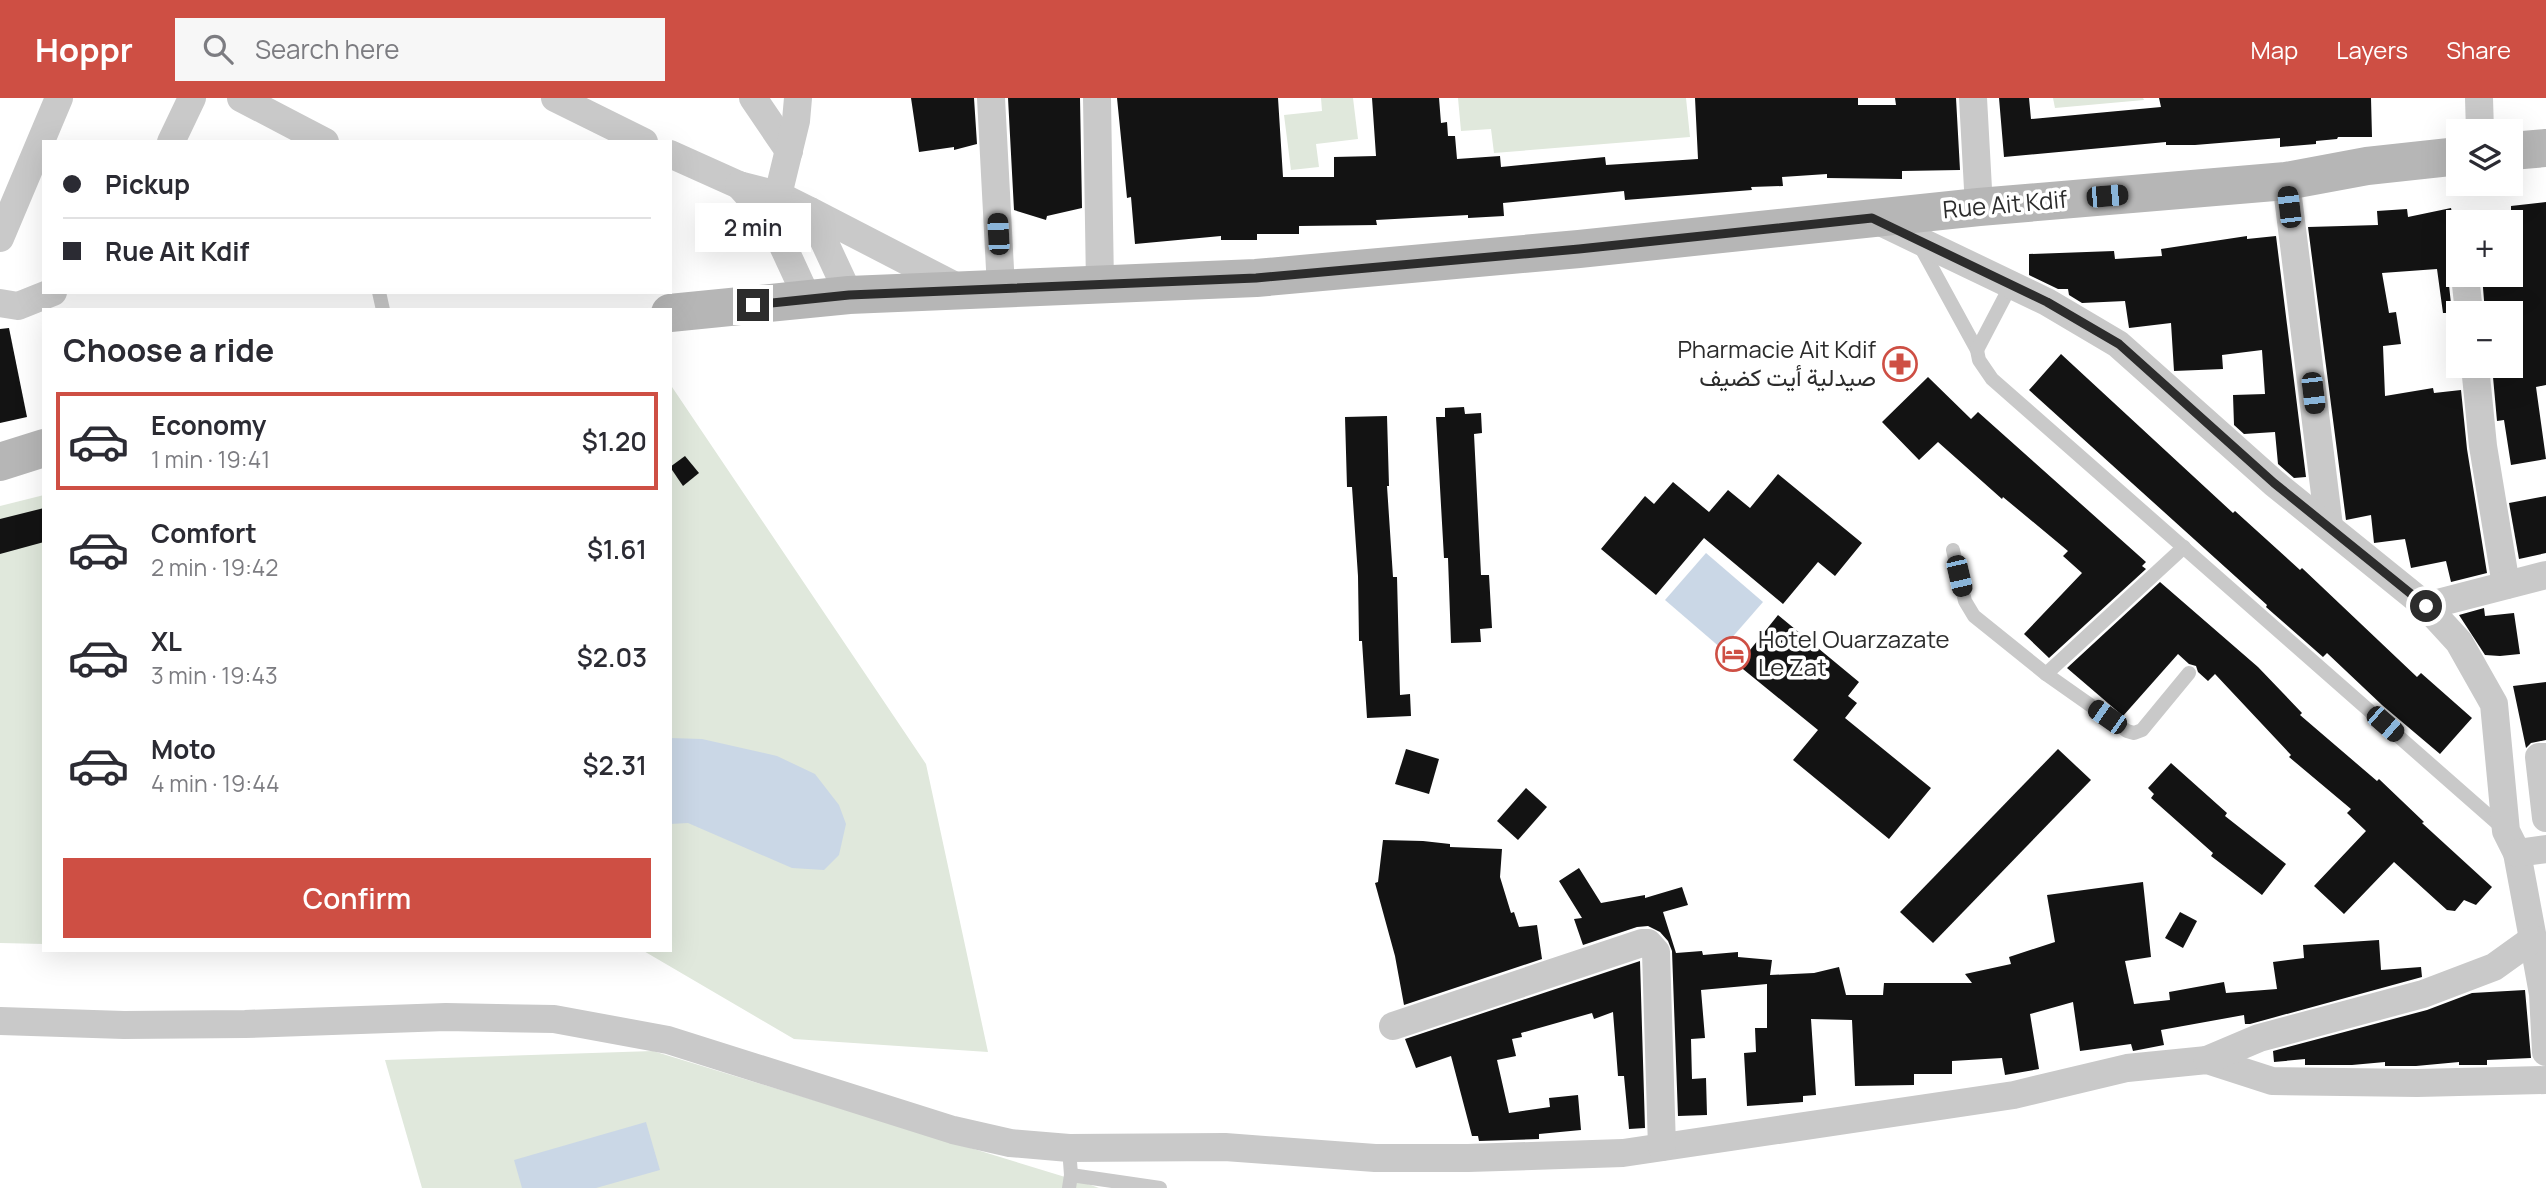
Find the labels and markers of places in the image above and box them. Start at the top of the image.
place label: Pharmacie Ait Kdif صيدلية أيت كضيف [1677,332,1876,393]
pharmacy icon: Pharmacie Ait Kdif صيدلية أيت كضيف [1881,345,1919,383]
place label: Hotel Ouarzazate Le Zat [1758,622,1950,683]
hotel icon: Hotel Ouarzazate Le Zat [1714,635,1752,673]

